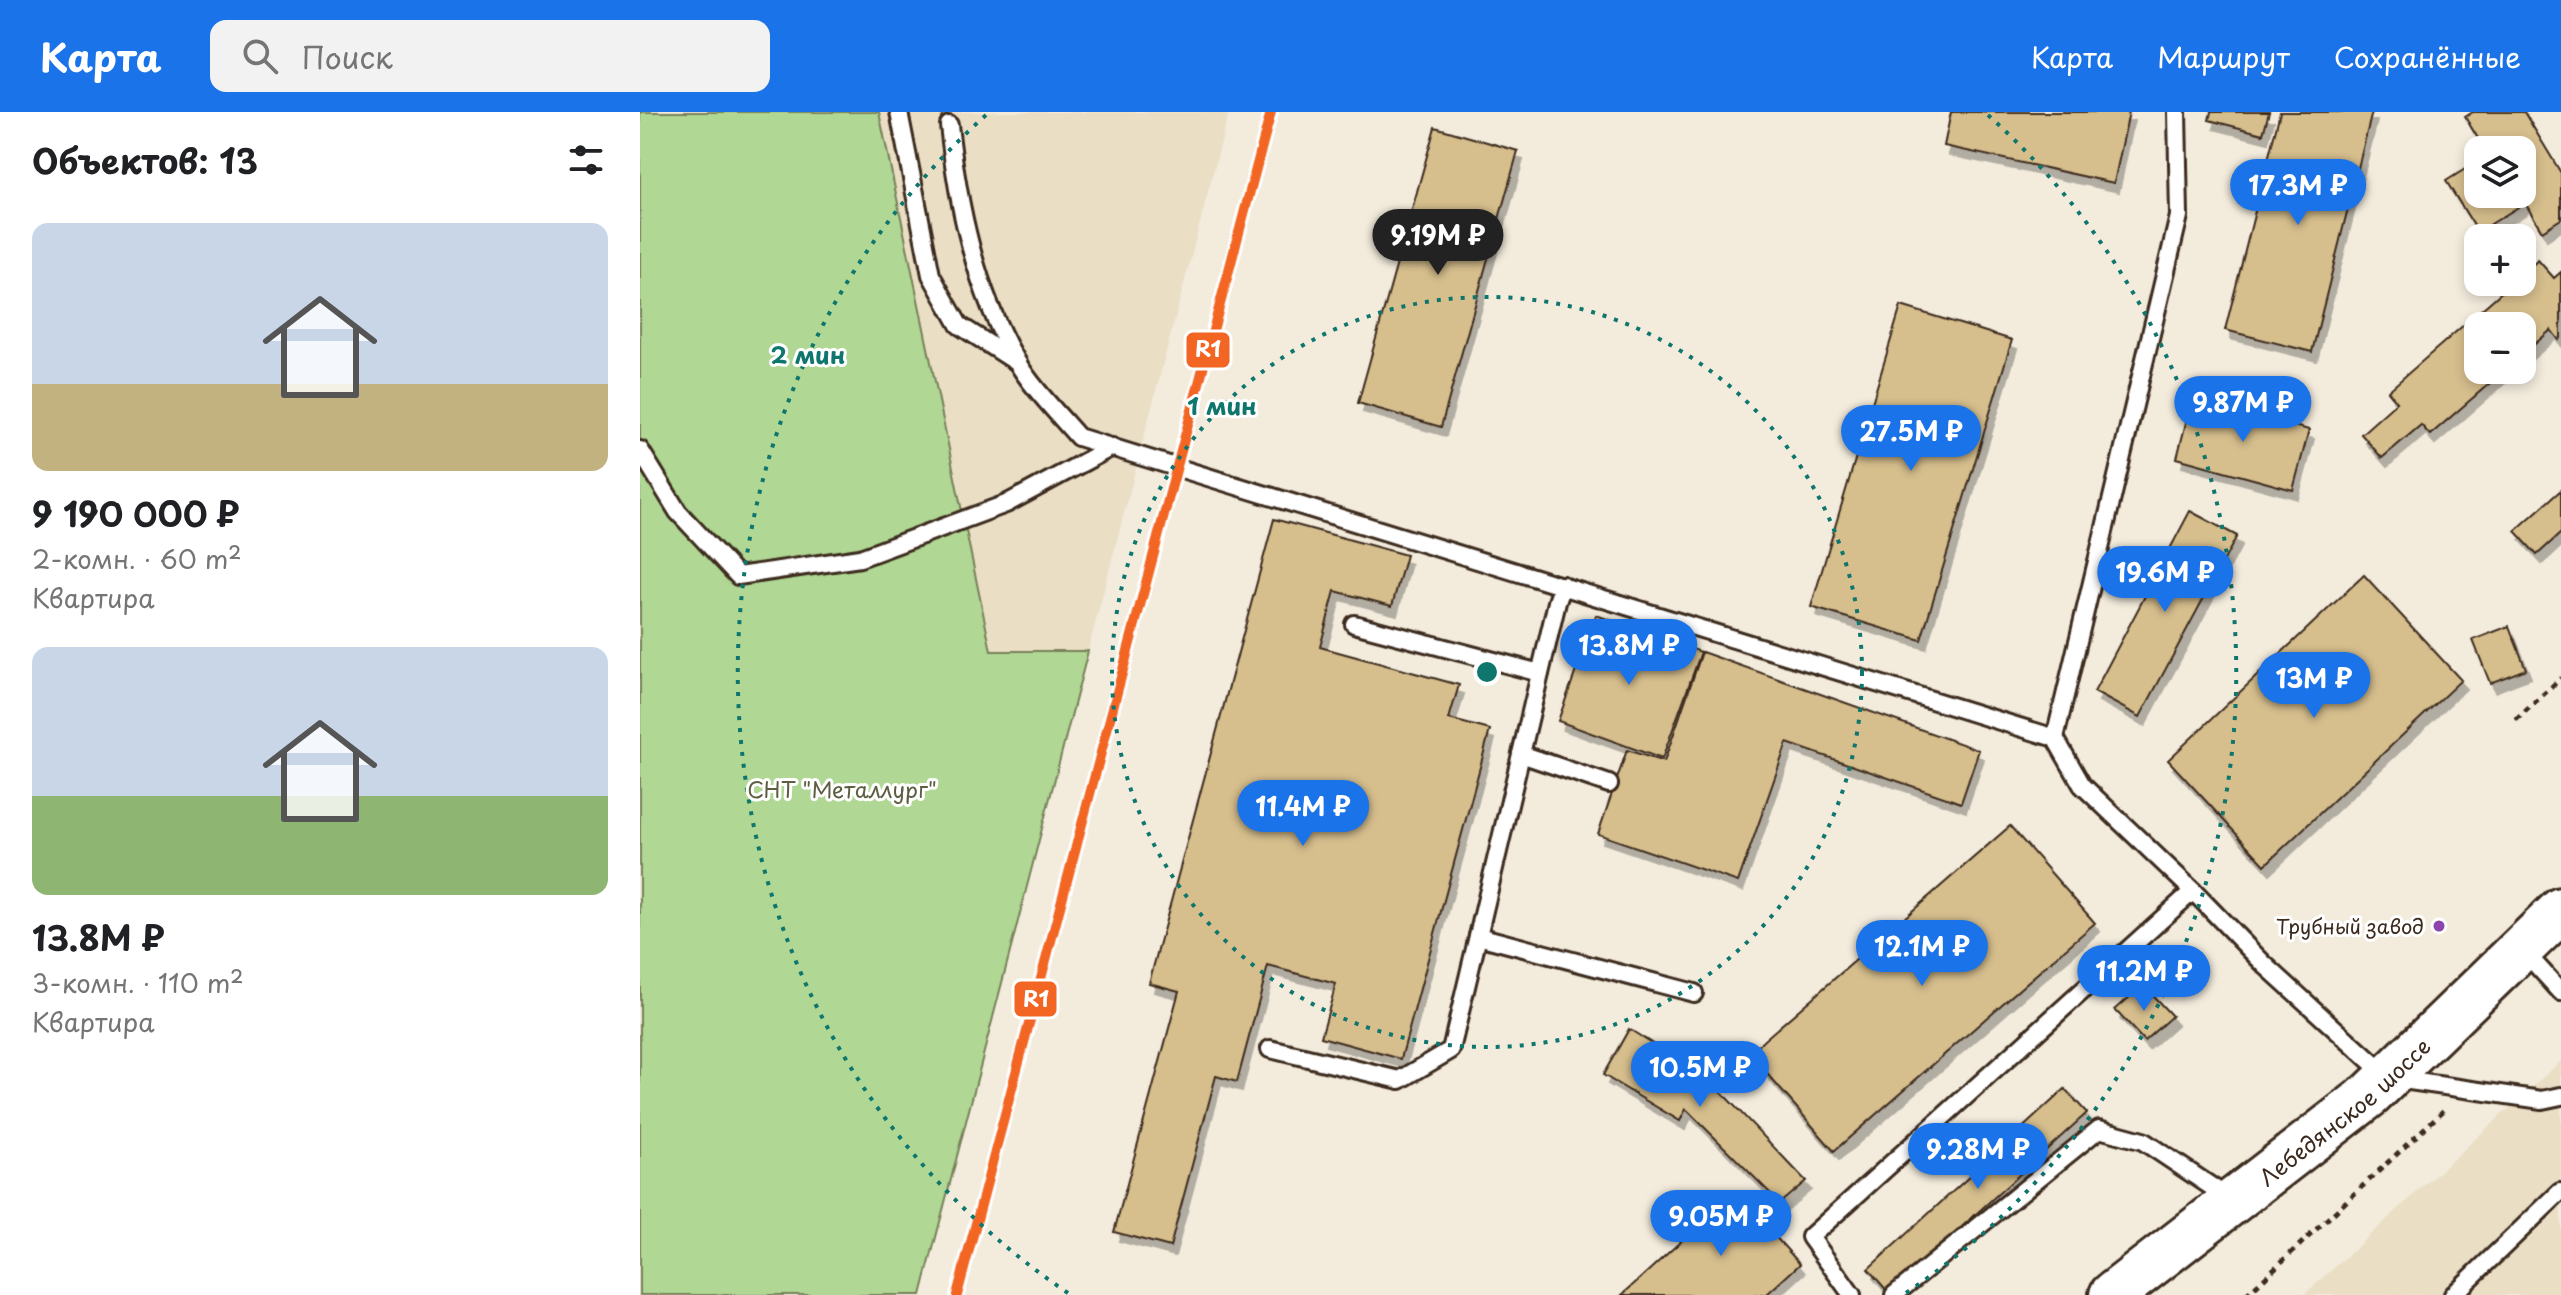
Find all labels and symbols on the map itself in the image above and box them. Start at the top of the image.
pin: 17.3M ₽ [2224,159,2372,227]
pin: 9.19M ₽ [1364,209,1512,277]
line badge: R1 [1185,331,1231,369]
text: R1 [1195,331,1221,364]
text: 2 мин [771,336,845,372]
pin: 9.87M ₽ [2169,376,2317,444]
text: 1 мин [1187,387,1257,423]
pin: 27.5M ₽ [1837,405,1985,473]
pin: 19.6M ₽ [2091,546,2239,614]
pin: 13.8M ₽ [1555,619,1703,687]
pin: 13M ₽ [2258,652,2370,720]
centre of rings [1473,658,1501,686]
park label: СНТ "Металлург" [747,772,937,805]
pin: 11.4M ₽ [1229,780,1377,848]
place label: Трубный завод [2276,911,2424,941]
marker: Трубный завод [2431,918,2447,934]
pin: 12.1M ₽ [1848,920,1996,988]
pin: 11.2M ₽ [2070,945,2218,1013]
line badge: R1 [1013,980,1058,1018]
text: R1 [1023,981,1049,1014]
street label: Лебедянское шоссе [2251,1029,2437,1193]
pin: 10.5M ₽ [1626,1041,1774,1109]
pin: 9.28M ₽ [1904,1123,2052,1191]
pin: 9.05M ₽ [1647,1190,1795,1258]

